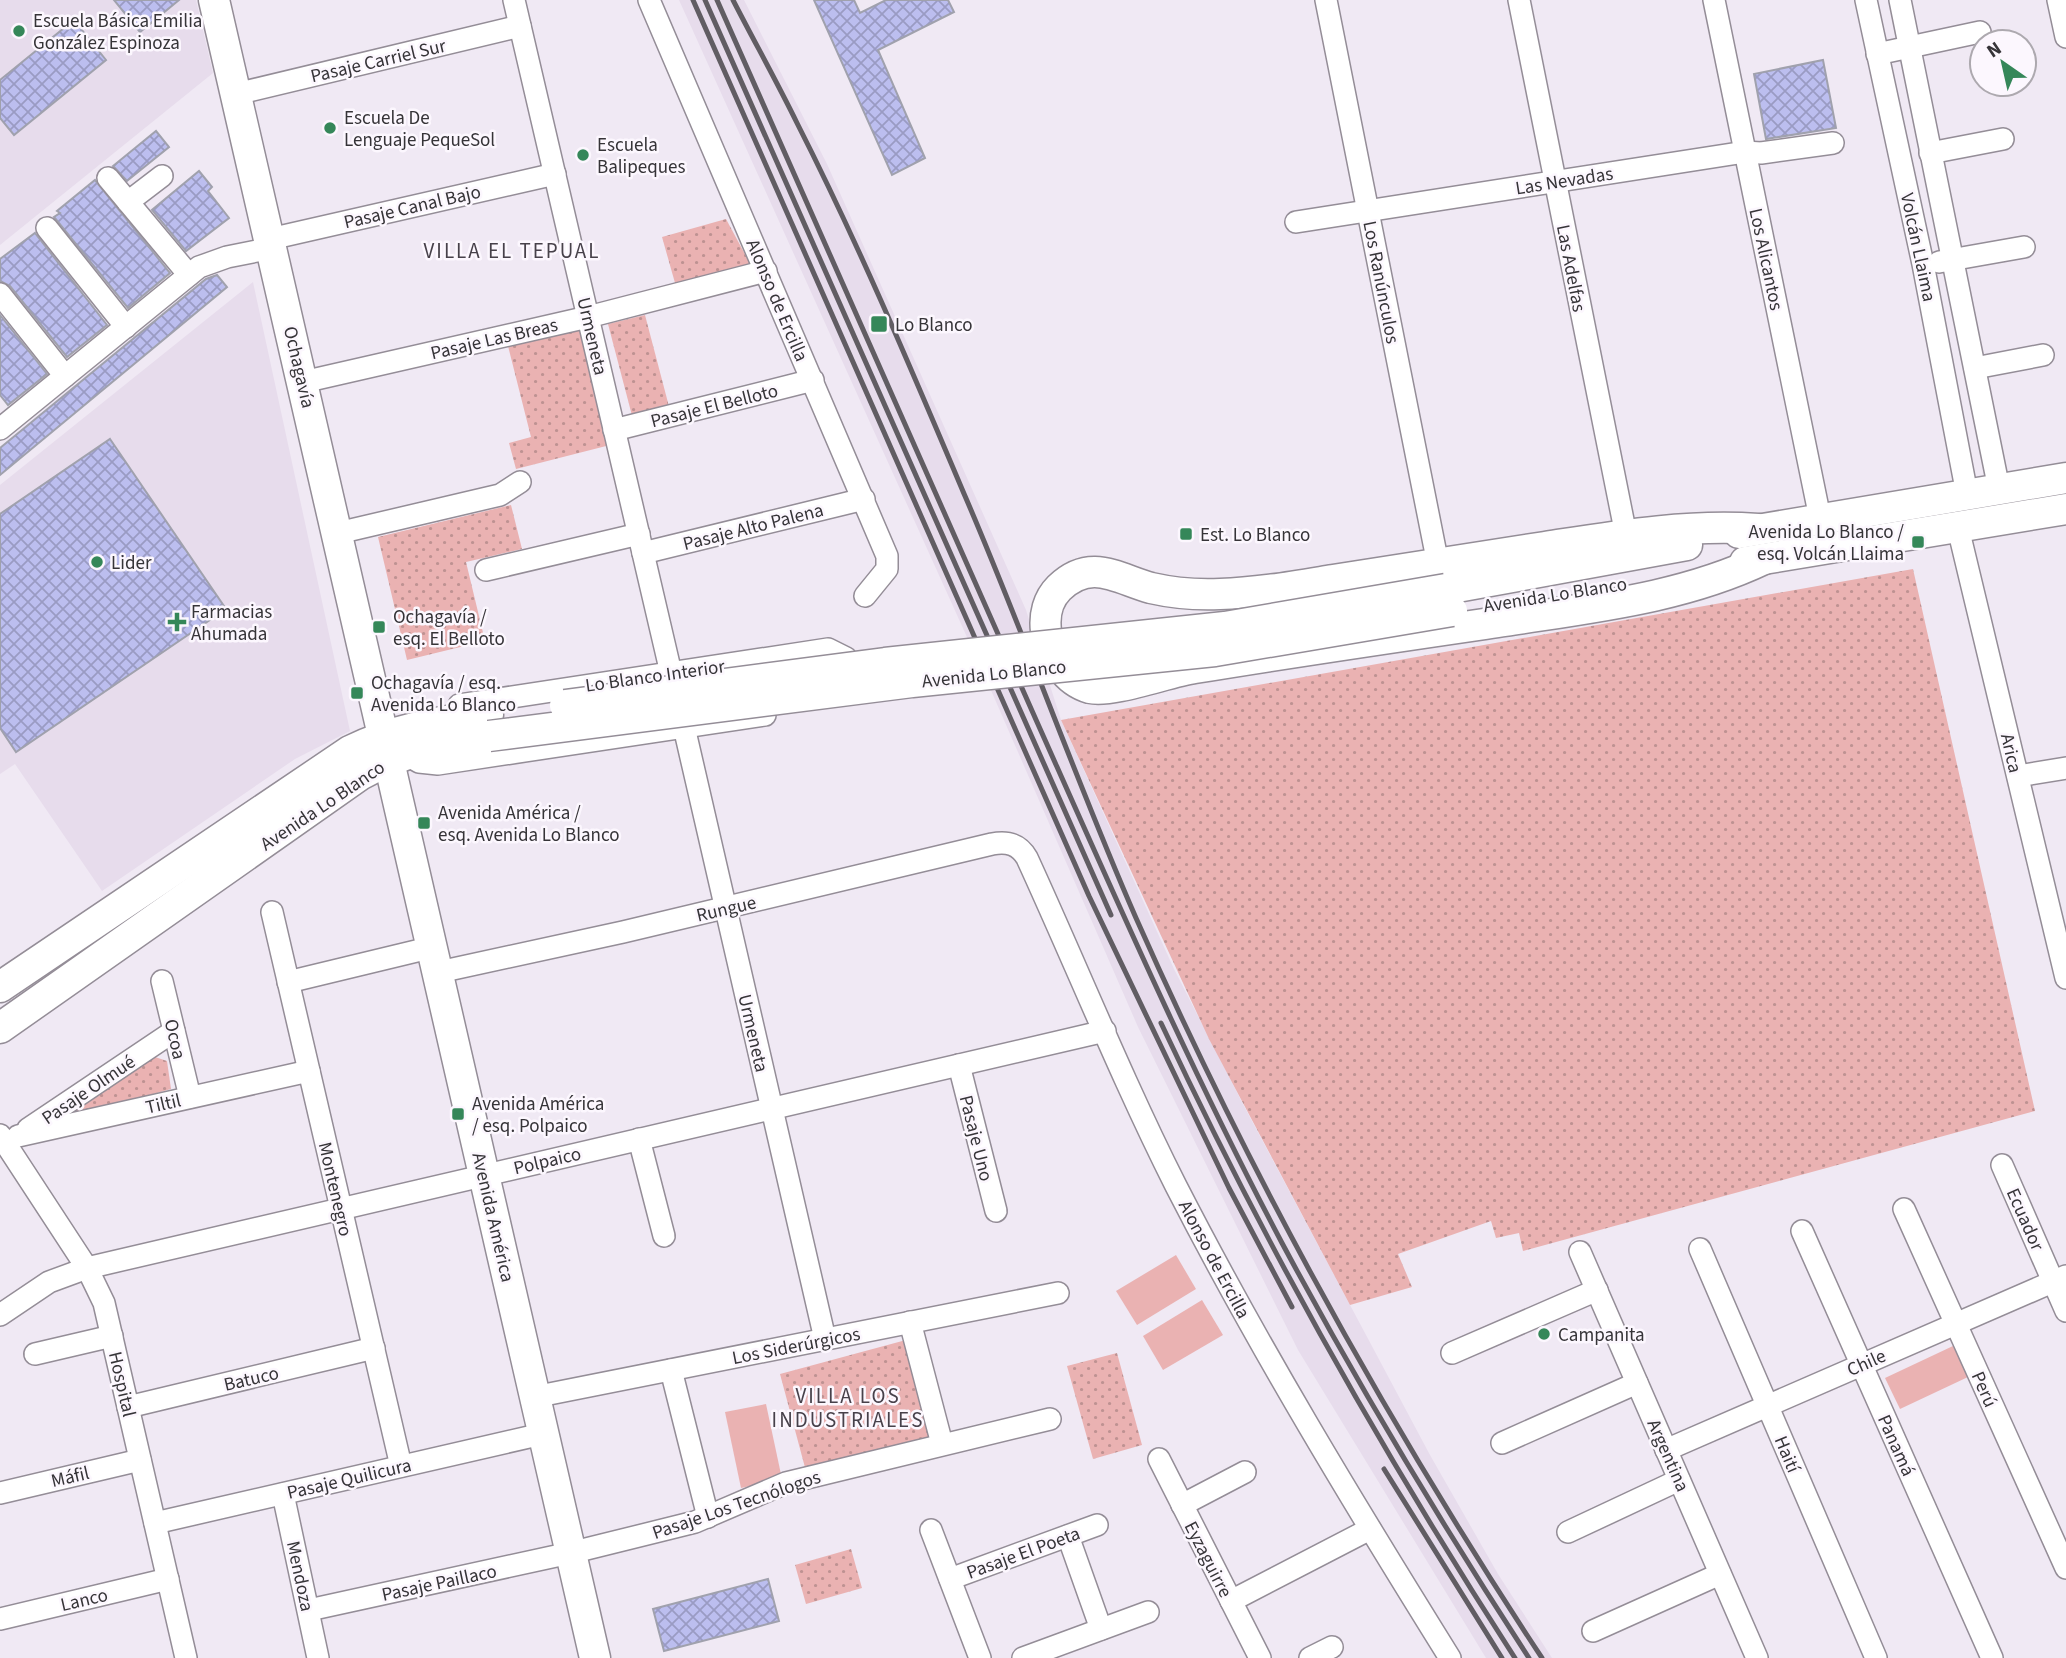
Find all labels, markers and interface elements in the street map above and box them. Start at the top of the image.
place label: Escuela Básica Emilia González Espinoza [33,8,202,57]
marker: Escuela Básica Emilia González Espinoza [11,23,27,39]
north arrow [1968,28,2038,98]
street label: Pasaje Carriel Sur [308,33,449,90]
text: N [1982,35,2007,65]
place label: Escuela De Lenguaje PequeSol [344,105,495,154]
marker: Escuela De Lenguaje PequeSol [322,120,338,136]
place label: Escuela Balipeques [597,132,686,181]
marker: Escuela Balipeques [575,147,591,163]
street label: Las Nevadas [1513,160,1615,203]
street label: Pasaje Canal Bajo [341,179,483,236]
street label: Volcán Llaima [1893,190,1942,304]
street label: Los Alicantos [1742,206,1790,313]
street label: Los Ranúnculos [1355,219,1406,346]
street label: Las Adelfas [1549,222,1592,314]
street label: Alonso de Ercilla [739,235,815,366]
district label: VILLA EL TEPUAL [424,236,600,266]
street label: Urmeneta [569,295,614,378]
street label: Pasaje Las Breas [428,312,561,367]
place label: Lo Blanco [895,312,973,339]
marker: Lo Blanco [869,314,889,334]
street label: Ochagavía [276,324,321,411]
street label: Pasaje El Belloto [648,378,781,435]
street label: Pasaje Alto Palena [680,497,827,558]
place label: Avenida Lo Blanco / esq. Volcán Llaima [1749,519,1904,568]
place label: Est. Lo Blanco [1200,522,1310,549]
marker: Est. Lo Blanco [1178,526,1194,542]
marker: Avenida Lo Blanco / esq. Volcán Llaima [1910,534,1926,550]
place label: Lider [111,550,152,577]
marker: Lider [89,554,105,570]
street label: Avenida Lo Blanco [1481,571,1629,620]
place label: Farmacias Ahumada [191,599,272,648]
place label: Ochagavía / esq. El Belloto [393,604,505,653]
marker: Farmacias Ahumada [169,614,185,630]
marker: Ochagavía / esq. El Belloto [371,619,387,635]
street label: Lo Blanco Interior [584,653,727,700]
street label: Avenida Lo Blanco [921,653,1068,695]
place label: Ochagavía / esq. Avenida Lo Blanco [371,670,516,719]
marker: Ochagavía / esq. Avenida Lo Blanco [349,685,365,701]
street label: Arica [1993,731,2028,776]
street label: Avenida Lo Blanco [255,754,391,858]
place label: Avenida América / esq. Avenida Lo Blanco [438,800,620,849]
marker: Avenida América / esq. Avenida Lo Blanco [416,815,432,831]
street label: Rungue [694,889,759,929]
street label: Urmeneta [730,992,775,1075]
street label: Ocoa [157,1017,192,1062]
street label: Pasaje Olmué [37,1049,141,1132]
street label: Tiltil [143,1087,184,1122]
place label: Avenida América / esq. Polpaico [472,1091,604,1140]
street label: Pasaje Uno [952,1092,999,1184]
marker: Avenida América / esq. Polpaico [450,1106,466,1122]
street label: Montenegro [311,1140,358,1239]
street label: Polpaico [511,1141,584,1182]
street label: Avenida América [465,1150,521,1285]
street label: Ecuador [1999,1184,2051,1256]
street label: Alonso de Ercilla [1171,1196,1256,1324]
street label: Los Siderúrgicos [730,1321,863,1372]
place label: Campanita [1558,1322,1645,1349]
marker: Campanita [1536,1326,1552,1342]
street label: Chile [1843,1343,1890,1384]
street label: Hospital [101,1349,142,1420]
street label: Batuco [221,1360,282,1399]
street label: Perú [1964,1367,2003,1412]
district label: VILLA LOS INDUSTRIALES [772,1381,924,1435]
street label: Panamá [1870,1411,1921,1481]
street label: Argentina [1640,1415,1696,1496]
street label: Haití [1767,1432,1807,1478]
street label: Pasaje Quilicura [285,1452,414,1507]
street label: Máfil [49,1460,92,1495]
street label: Pasaje Los Tecnólogos [649,1464,824,1547]
street label: Eyzaguirre [1177,1517,1238,1603]
street label: Pasaje El Poeta [963,1520,1084,1586]
street label: Mendoza [279,1538,320,1614]
street label: Pasaje Paillaco [379,1558,499,1609]
street label: Lanco [58,1582,111,1619]

